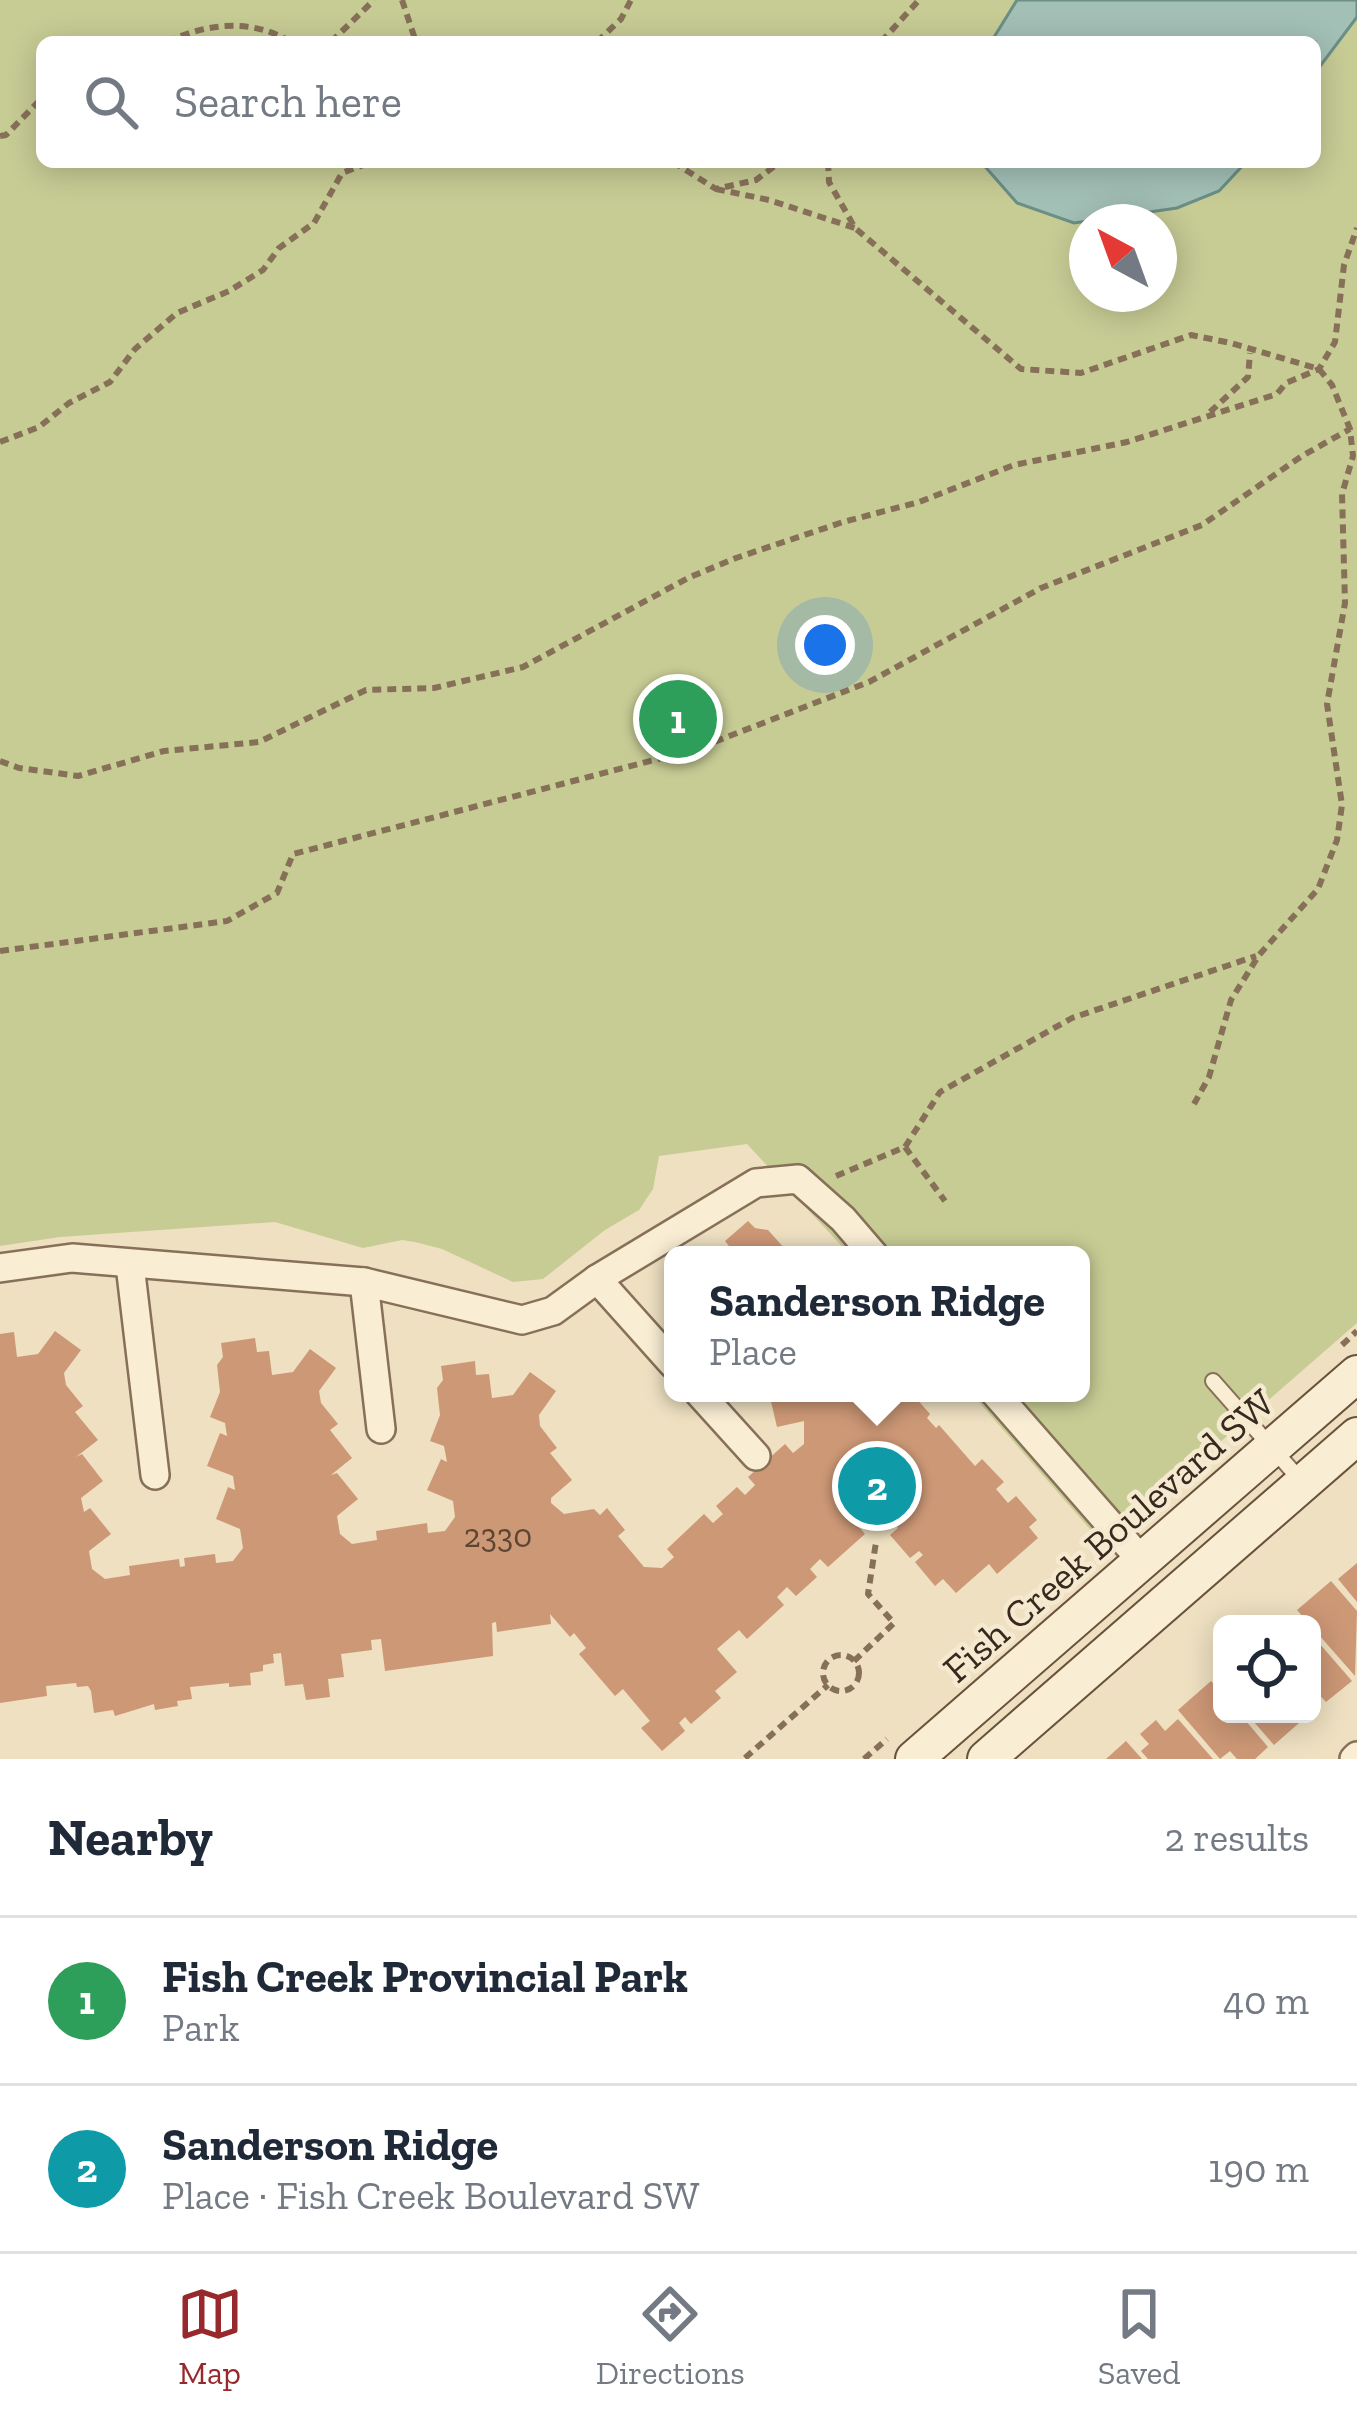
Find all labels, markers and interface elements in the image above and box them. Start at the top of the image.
search box [36,36,1321,168]
icon: search [78,69,144,135]
text: Search here [174,75,402,129]
north arrow [1069,204,1177,312]
your location [795,615,855,675]
pin: 1 [639,674,717,764]
popup [664,1246,1090,1402]
text: Sanderson Ridge [709,1274,1045,1328]
text: Place [709,1328,797,1375]
street label: Fish Creek Boulevard SW [933,1378,1284,1692]
pin: 2 [838,1441,916,1531]
house number: 2330 [464,1516,532,1555]
map controls [1213,1615,1321,1723]
button: locate [1213,1615,1321,1723]
text: Nearby [48,1807,213,1868]
text: 2 results [1164,1814,1309,1861]
text: Fish Creek Provincial Park [162,1950,688,2004]
text: 1 [79,1977,95,2024]
text: 40 m [1223,1977,1309,2024]
text: Park [162,2004,239,2051]
text: Sanderson Ridge [162,2118,498,2172]
text: 2 [77,2145,97,2192]
text: 190 m [1208,2145,1309,2192]
text: Place · Fish Creek Boulevard SW [162,2172,699,2219]
tab: Map [177,2281,243,2392]
tab: Directions [596,2281,745,2392]
tab: Saved [1098,2281,1180,2392]

